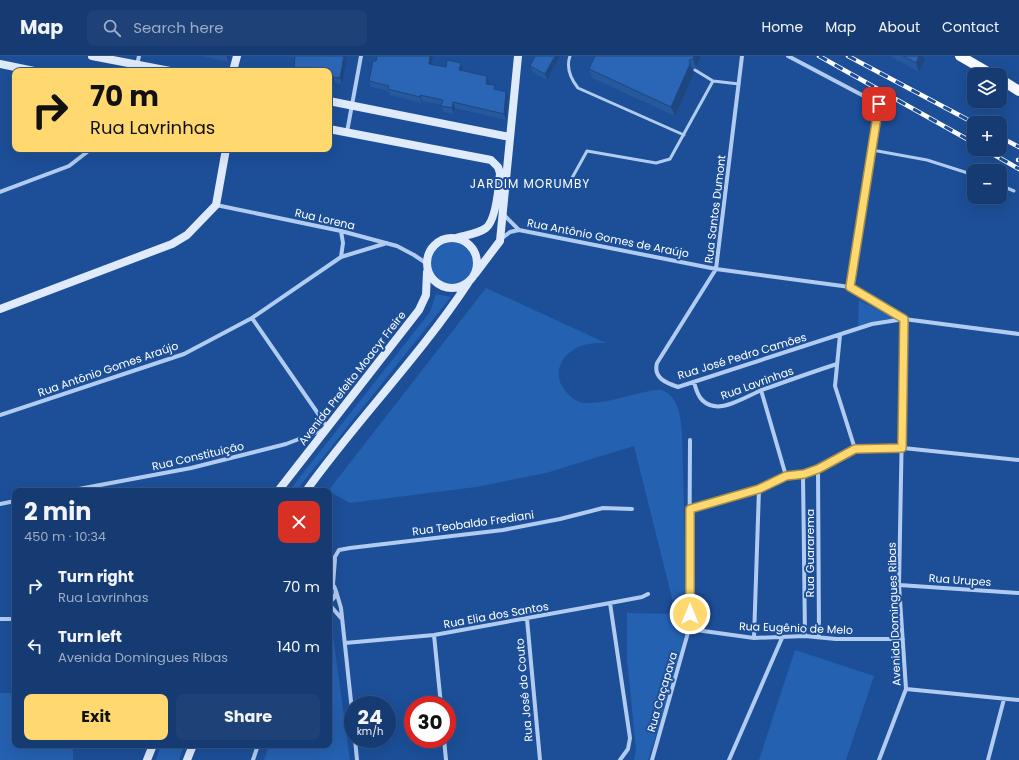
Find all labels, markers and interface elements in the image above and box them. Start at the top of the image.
search box [87,10,367,46]
text: Map [20,14,63,41]
icon: search [101,17,123,39]
text: Search here [133,17,224,38]
text: Home [761,17,803,37]
text: Map [825,17,856,37]
text: About [878,17,920,37]
text: Contact [942,17,999,37]
map controls [967,68,1007,204]
button: layers [967,68,1007,108]
text: 70 m [90,77,159,116]
icon: right [24,84,76,136]
pin [862,87,896,121]
icon: arrive [868,93,890,115]
text: Rua Lavrinhas [90,115,215,140]
button: + [967,116,1007,156]
street label: Rua Santos Dumont [700,154,730,264]
button: − [967,164,1007,204]
district label: JARDIM MORUMBY [470,175,590,192]
street label: Rua Lorena [293,204,357,234]
street label: Rua Antônio Gomes de Araújo [526,214,690,262]
street label: Avenida Prefeito Moacyr Freire [294,307,410,448]
street label: Rua José Pedro Camões [676,329,809,383]
street label: Rua Antônio Gomes Araújo [36,337,180,401]
street label: Rua Lavrinhas [718,362,796,404]
street label: Rua Constituição [150,438,246,474]
text: 2 min [24,495,91,528]
button: close [278,501,320,543]
street label: Rua Teobaldo Frediani [411,506,535,539]
street label: Rua Guararema [802,509,818,597]
text: 450 m · 10:34 [24,527,106,546]
street label: Avenida Domingues Ribas [883,542,905,686]
text: Turn right [58,566,134,587]
street label: Rua Urupes [928,570,992,590]
icon: right [24,575,46,597]
text: 70 m [283,576,320,597]
text: Rua Lavrinhas [58,588,148,607]
position arrow [669,593,711,635]
street label: Rua Elia dos Santos [442,598,550,632]
street label: Rua Eugênio de Melo [739,618,853,638]
text: Turn left [58,626,122,647]
icon: left [24,635,46,657]
text: 140 m [277,636,320,657]
street label: Rua José do Couto [512,638,536,742]
text: Avenida Domingues Ribas [58,648,228,667]
street label: Rua Caçapava [643,650,681,734]
button: Exit [24,694,168,740]
button: Share [176,694,320,740]
speed limit sign: 30 [404,696,456,748]
text: 24 [358,703,382,731]
text: km/h [357,724,383,739]

